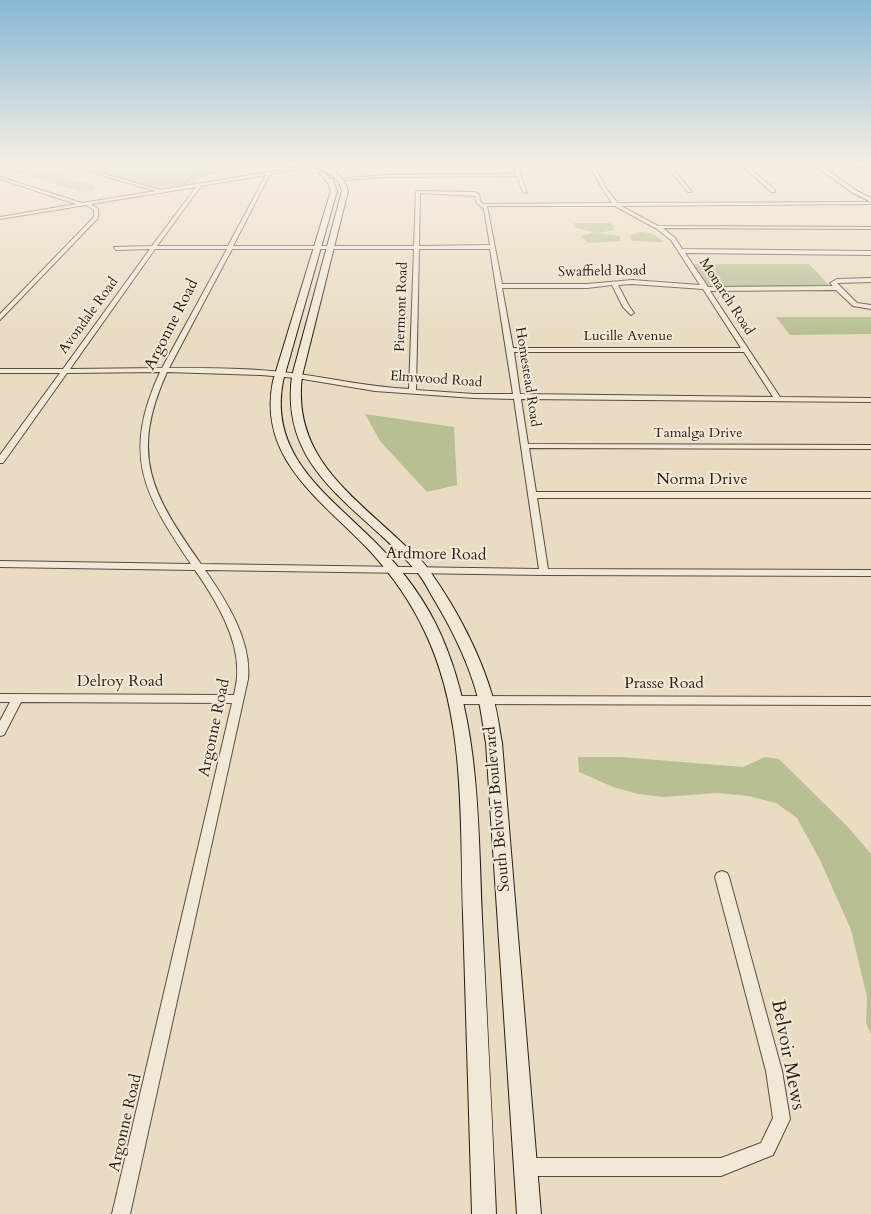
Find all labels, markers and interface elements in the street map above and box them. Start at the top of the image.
street label: Monarch Road [695,255,757,339]
street label: Piermont Road [392,262,412,352]
street label: Swaffield Road [558,263,646,281]
street label: Avondale Road [56,274,122,358]
street label: Argonne Road [141,276,203,374]
street label: Homestead Road [511,326,543,428]
street label: Lucille Avenue [583,329,673,345]
street label: Elmwood Road [389,368,483,392]
street label: Tamalga Drive [653,426,743,442]
street label: Norma Drive [656,470,748,490]
street label: Ardmore Road [386,545,486,565]
street label: Delroy Road [77,672,163,692]
street label: Prasse Road [624,674,704,694]
street label: Argonne Road [195,677,235,779]
street label: South Belvoir Boulevard [481,725,515,893]
street label: Belvoir Mews [765,998,809,1112]
street label: Argonne Road [105,1072,147,1174]

